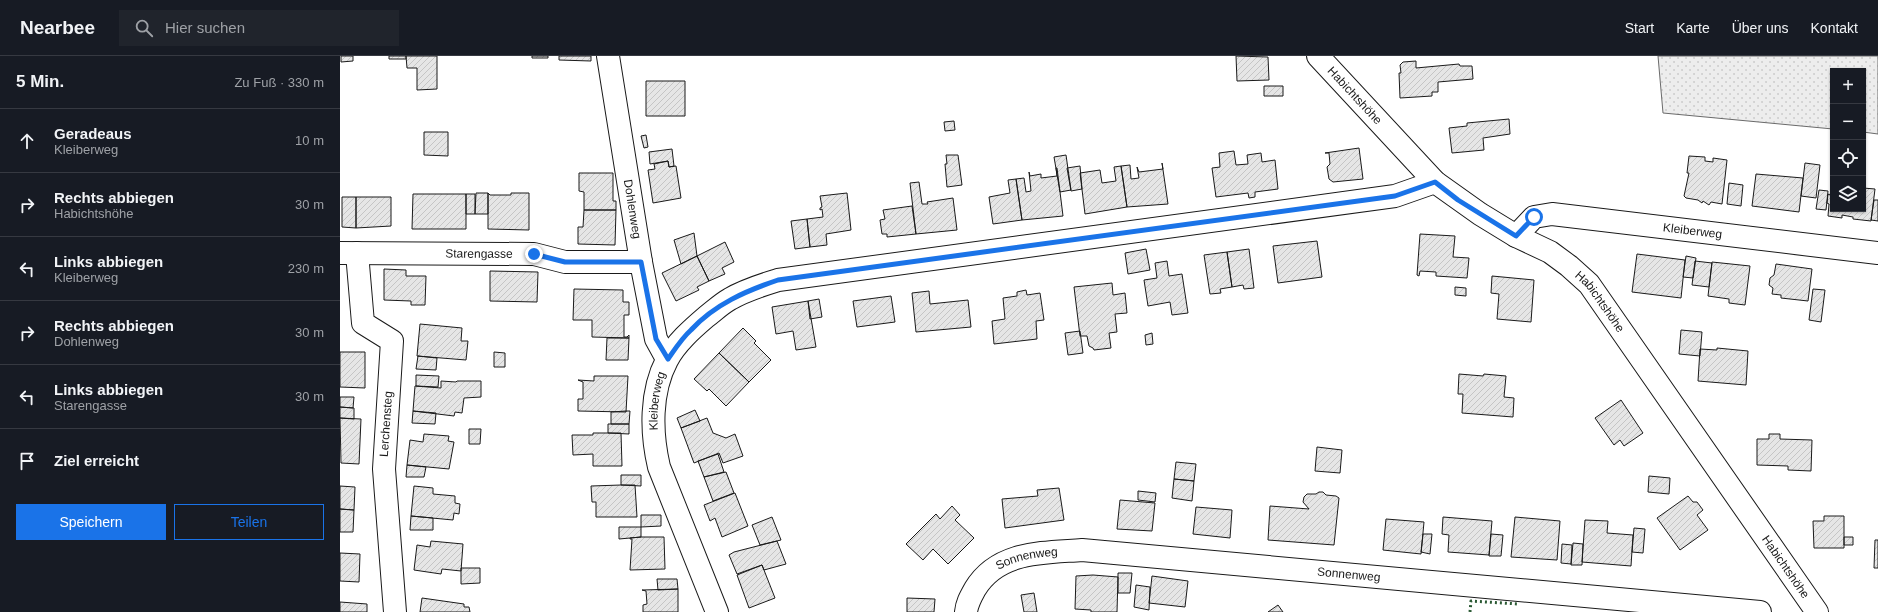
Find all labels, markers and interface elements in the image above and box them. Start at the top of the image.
search box [119,10,399,46]
text: Nearbee [20,17,95,38]
icon: search [133,17,155,39]
text: Hier suchen [165,19,245,36]
text: Start [1625,20,1654,36]
text: Karte [1676,20,1710,36]
text: Über uns [1732,20,1789,36]
text: Kontakt [1811,20,1858,36]
street label: Habichtshöhe [1325,64,1385,127]
map controls [1830,68,1866,212]
button: + [1830,68,1866,104]
text: 5 Min. [16,72,64,91]
text: Zu Fuß · 330 m [234,75,324,90]
button: − [1830,104,1866,140]
text: Geradeaus [54,125,132,142]
icon: ahead [16,130,38,152]
text: 10 m [295,133,324,148]
button: locate [1830,140,1866,176]
text: Kleiberweg [54,142,118,157]
button: layers [1830,176,1866,212]
street label: Dohlenweg [621,178,644,240]
text: Rechts abbiegen [54,189,174,206]
icon: right [16,194,38,216]
text: 30 m [295,197,324,212]
text: Habichtshöhe [54,206,134,221]
route start [1525,208,1543,226]
street label: Kleiberweg [1662,220,1723,241]
route end [525,245,543,263]
street label: Starengasse [445,247,513,261]
text: Links abbiegen [54,253,163,270]
icon: left [16,258,38,280]
text: 230 m [288,261,324,276]
street label: Habichtshöhe [1572,268,1628,335]
text: Kleiberweg [54,270,118,285]
text: Rechts abbiegen [54,317,174,334]
icon: right [16,322,38,344]
text: 30 m [295,325,324,340]
text: Dohlenweg [54,334,119,349]
street label: Kleiberweg [646,369,668,431]
text: Links abbiegen [54,381,163,398]
icon: left [16,386,38,408]
text: 30 m [295,389,324,404]
street label: Lerchensteg [377,391,395,457]
text: Starengasse [54,398,127,413]
icon: arrive [16,450,38,472]
text: Ziel erreicht [54,452,139,469]
button: Speichern [16,504,166,540]
button: Teilen [174,504,324,540]
street label: Habichtshöhe [1759,533,1813,601]
street label: Sonnenweg [993,545,1058,573]
street label: Sonnenweg [1317,565,1381,584]

